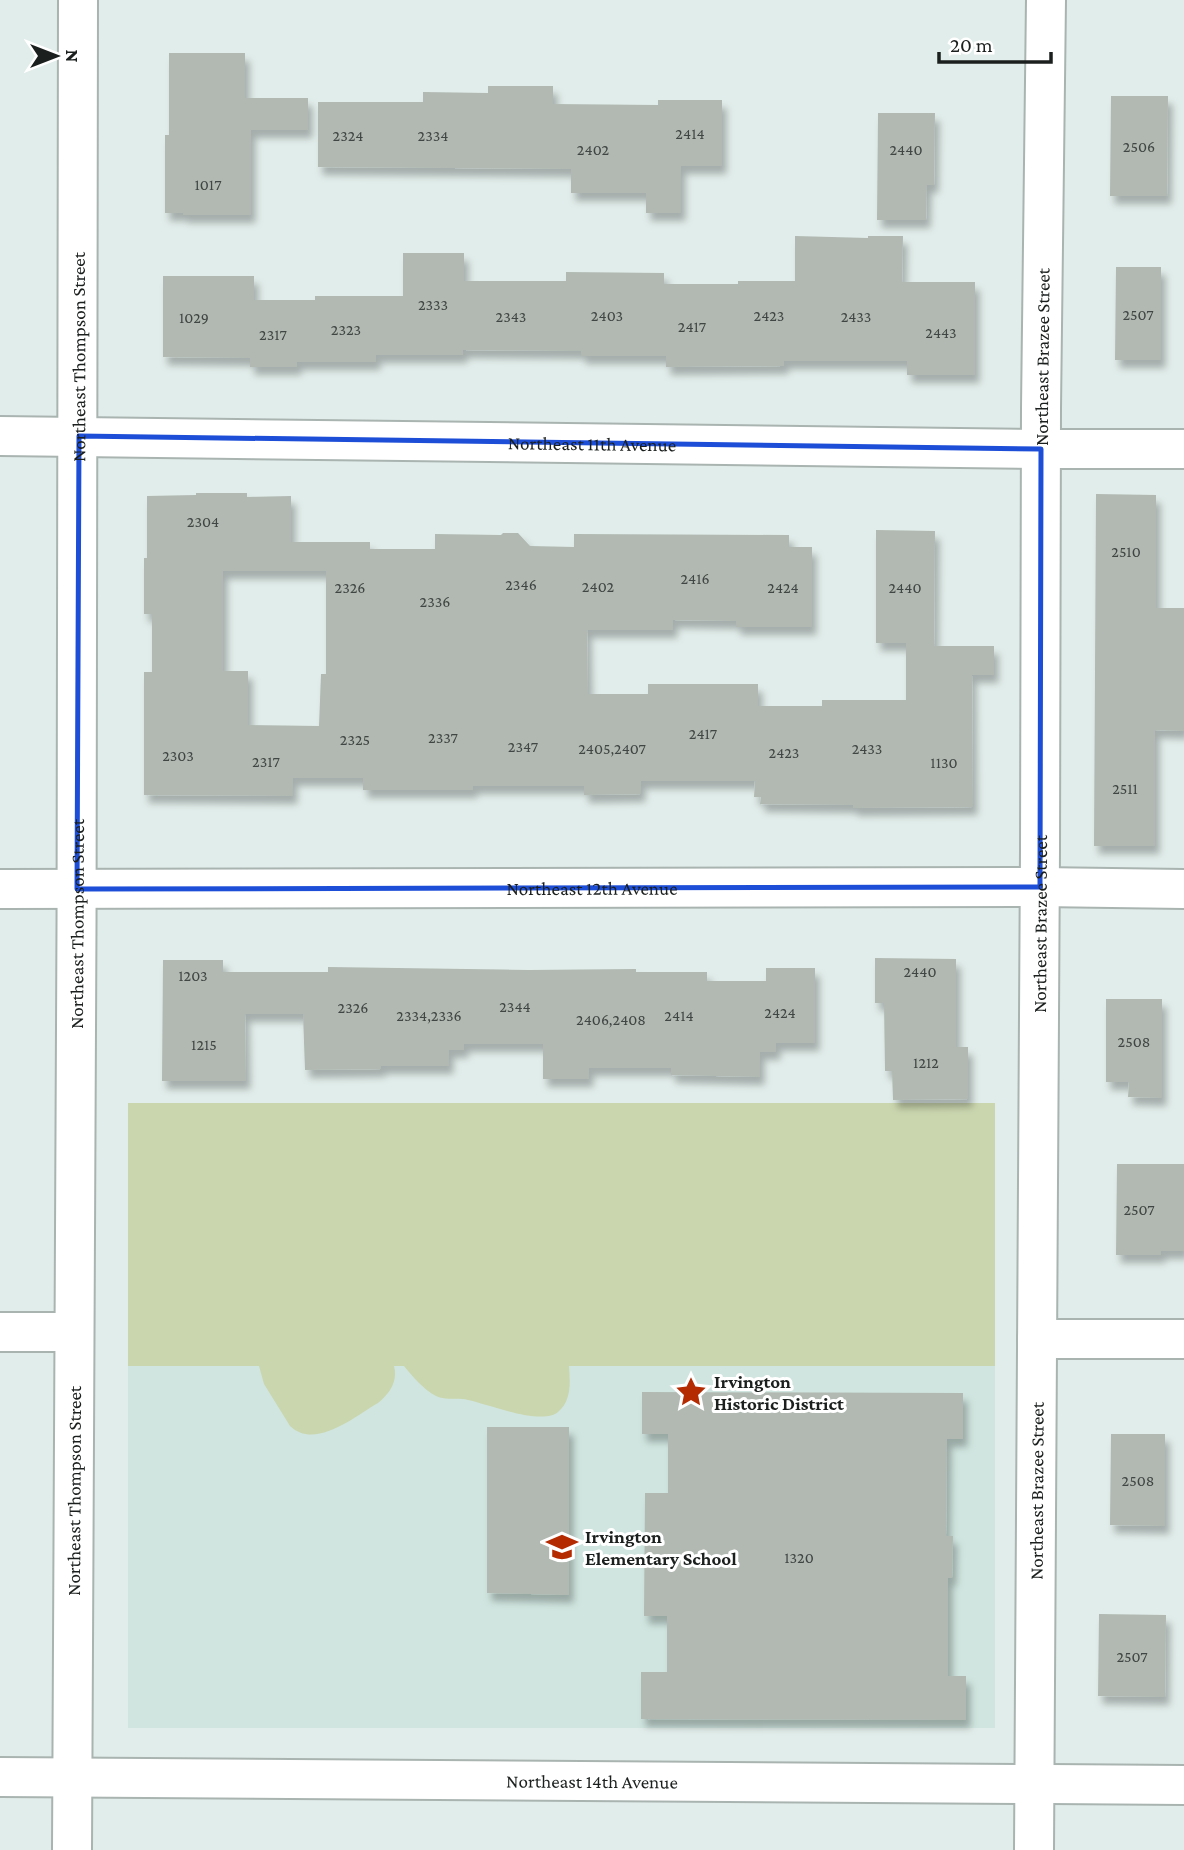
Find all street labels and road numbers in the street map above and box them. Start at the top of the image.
street label: Northeast Thompson Street [68,251,89,462]
street label: Northeast Brazee Street [1030,267,1053,446]
street label: Northeast 11th Avenue [508,432,676,455]
street label: Northeast Thompson Street [65,818,87,1029]
street label: Northeast Brazee Street [1029,834,1051,1013]
street label: Northeast 12th Avenue [506,877,678,899]
street label: Northeast Thompson Street [63,1385,85,1596]
street label: Northeast Brazee Street [1025,1401,1047,1580]
street label: Northeast 14th Avenue [506,1770,678,1792]

